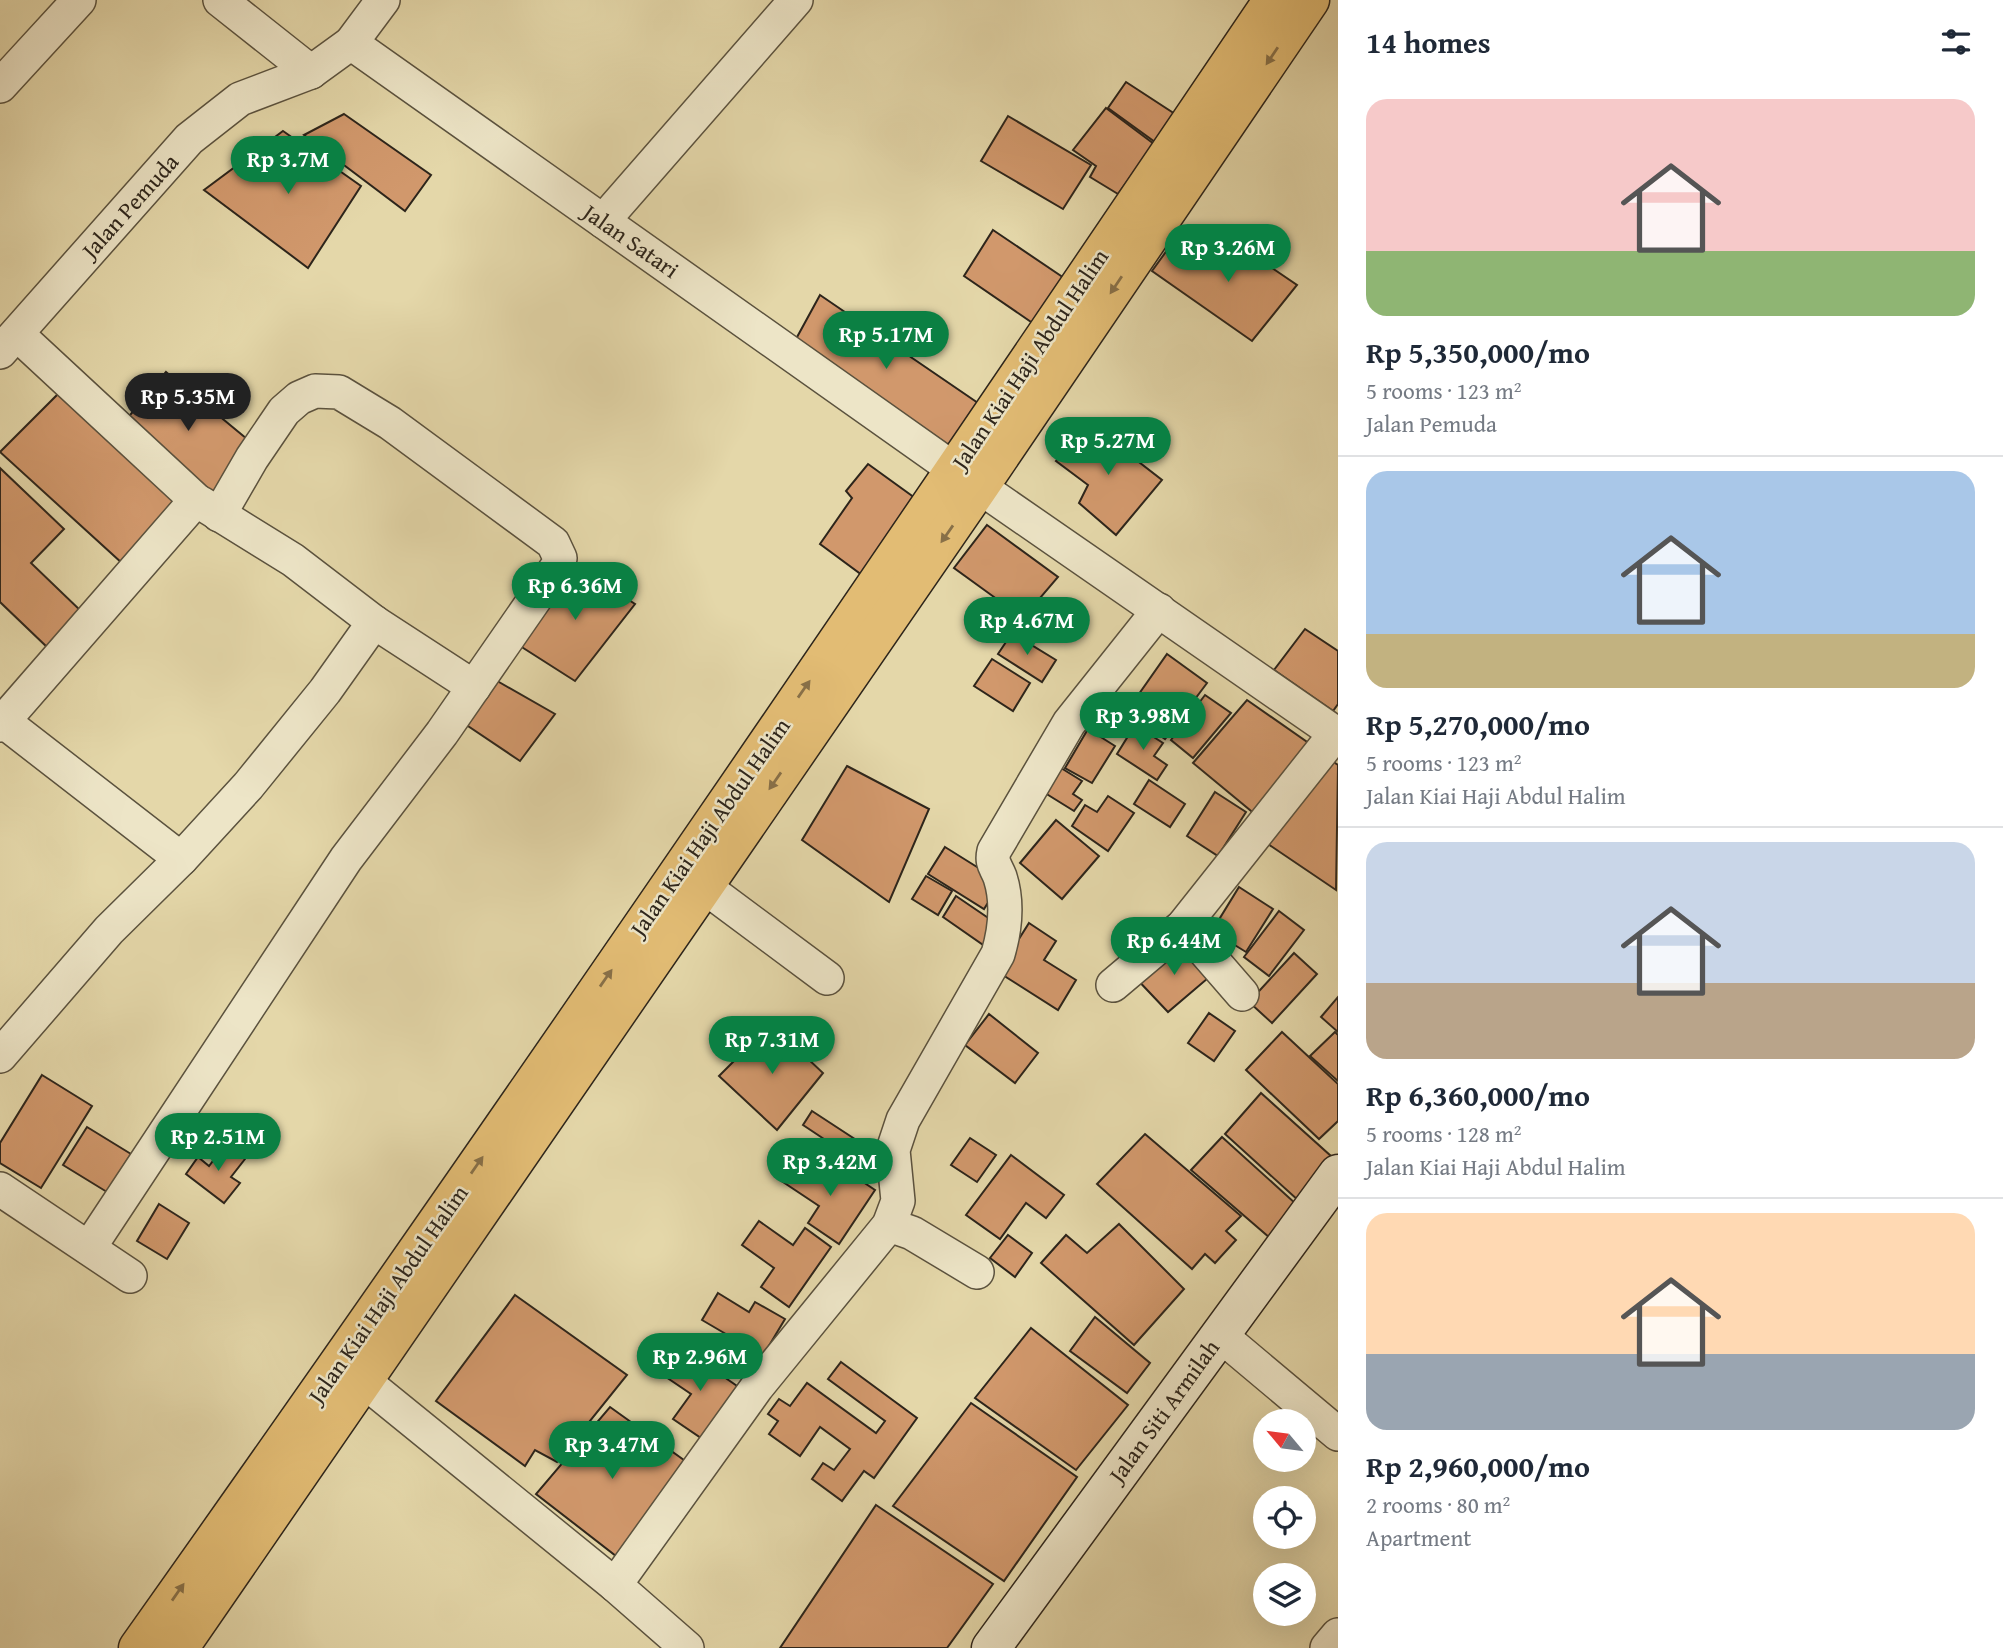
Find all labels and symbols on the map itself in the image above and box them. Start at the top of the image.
one-way arrow [1266,47,1279,66]
pin: Rp 3.7M [223,136,353,196]
street label: Jalan Pemuda [72,146,186,268]
street label: Jalan Satari [574,194,686,286]
pin: Rp 3.26M [1156,224,1300,284]
street label: Jalan Kiai Haji Abdul Halim [942,242,1116,478]
one-way arrow [1110,275,1123,295]
pin: Rp 5.17M [814,312,958,371]
pin: Rp 5.35M [116,374,260,433]
pin: Rp 5.27M [1036,418,1180,477]
one-way arrow [940,525,954,543]
pin: Rp 6.36M [503,562,647,622]
pin: Rp 4.67M [955,598,1099,657]
one-way arrow [797,680,811,698]
pin: Rp 3.98M [1071,692,1215,752]
street label: Jalan Kiai Haji Abdul Halim [620,711,798,945]
one-way arrow [768,772,782,790]
pin: Rp 6.44M [1102,918,1246,977]
one-way arrow [599,969,613,987]
pin: Rp 7.31M [700,1016,844,1076]
pin: Rp 2.51M [146,1114,290,1173]
pin: Rp 3.42M [758,1138,902,1198]
one-way arrow [470,1156,484,1174]
street label: Jalan Kiai Haji Abdul Halim [298,1178,476,1412]
street label: Jalan Siti Armilah [1099,1332,1227,1491]
pin: Rp 2.96M [628,1334,772,1393]
north arrow [1253,1409,1316,1472]
pin: Rp 3.47M [540,1422,684,1481]
one-way arrow [171,1583,185,1601]

